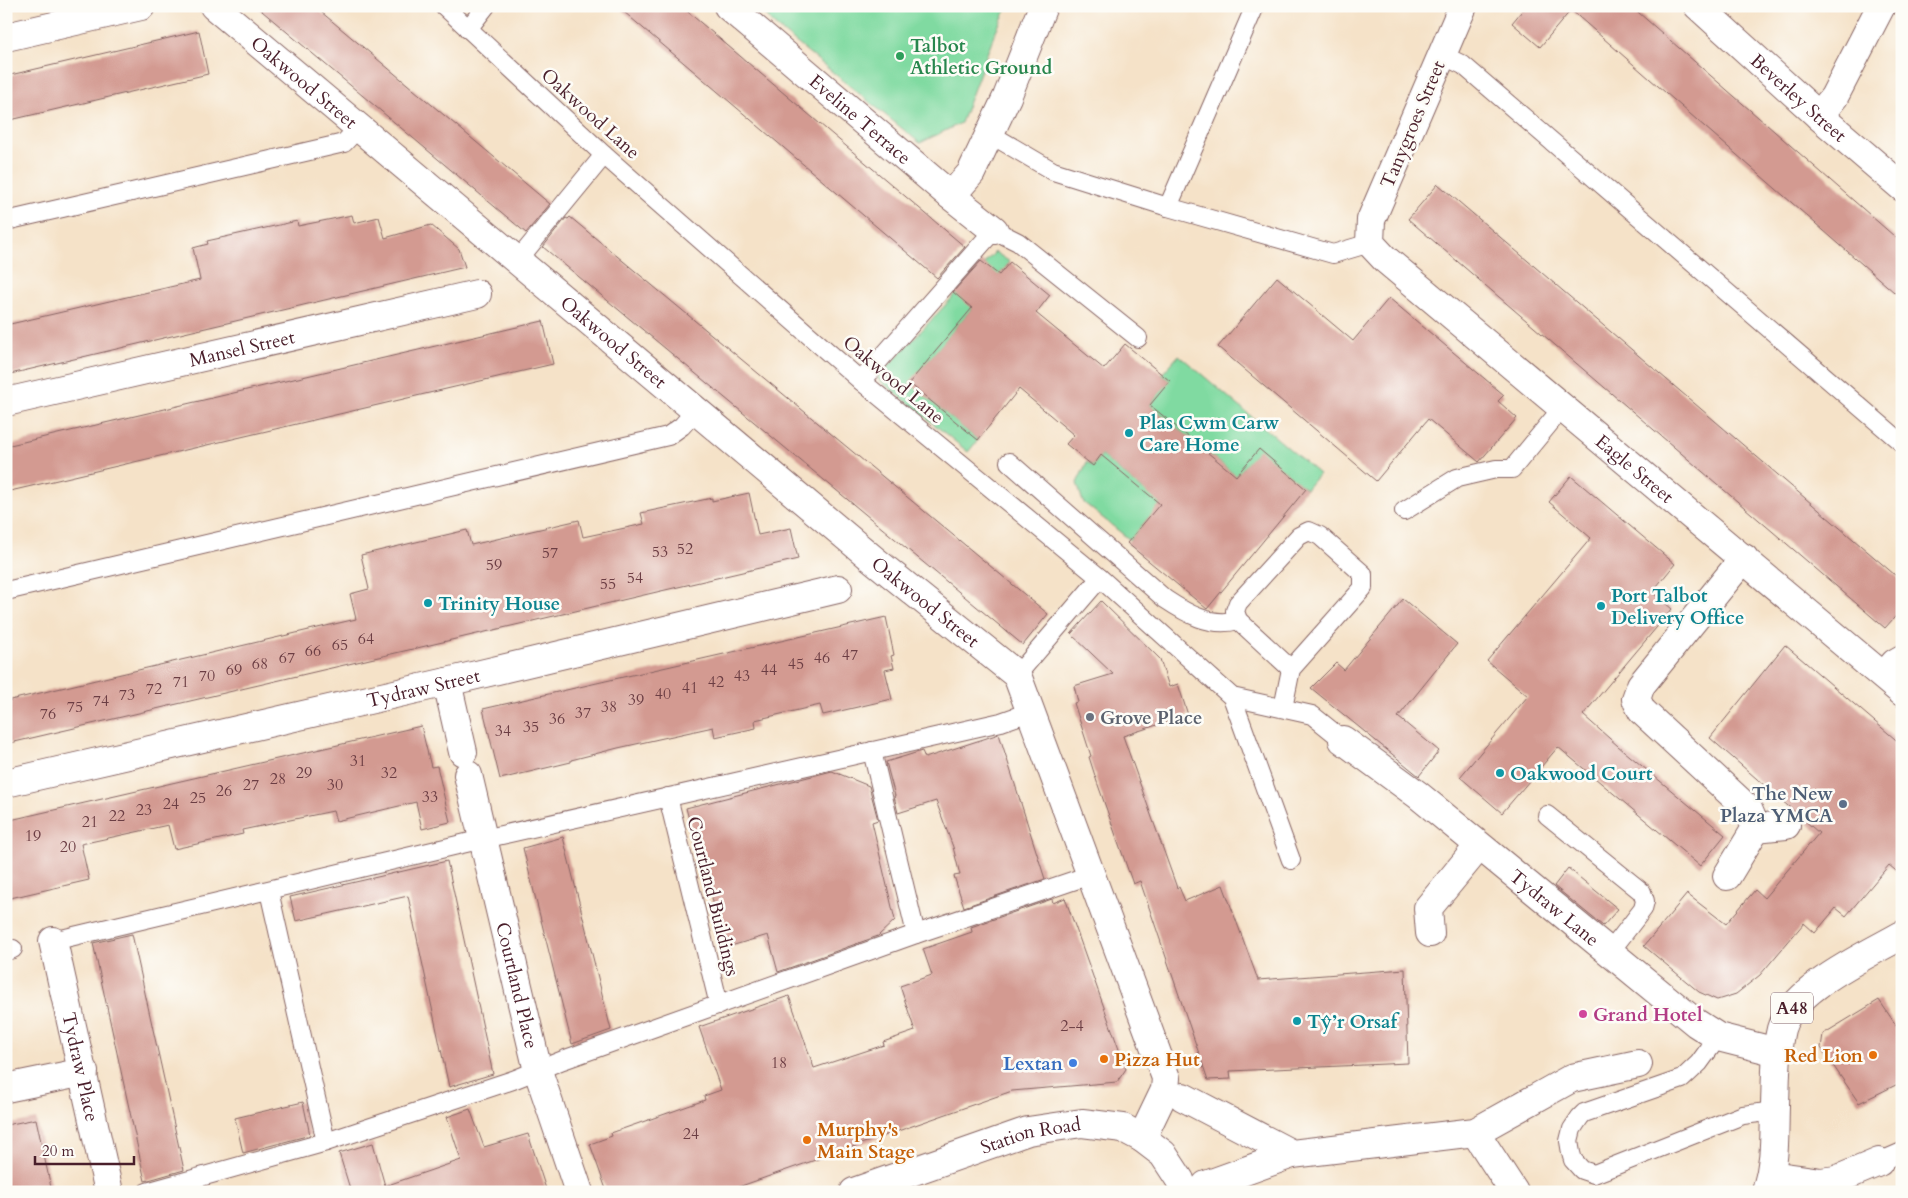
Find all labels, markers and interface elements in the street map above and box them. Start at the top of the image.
street label: Oakwood Street [245,30,363,135]
place label: Talbot Athletic Ground [910,33,1052,81]
street label: Beverley Street [1744,48,1852,148]
marker: Talbot Athletic Ground [894,50,906,62]
street label: Tanygroes Street [1374,56,1452,192]
street label: Oakwood Lane [535,62,645,165]
street label: Eveline Terrace [803,69,916,171]
street label: Oakwood Street [554,290,672,395]
street label: Mansel Street [187,324,297,374]
street label: Oakwood Lane [837,330,950,430]
place label: Plas Cwm Carw Care Home [1139,410,1279,458]
marker: Plas Cwm Carw Care Home [1123,427,1135,439]
street label: Eagle Street [1590,429,1679,510]
house number: 52 [677,538,693,560]
house number: 53 [652,541,668,563]
house number: 57 [542,542,558,564]
street label: Oakwood Street [866,551,984,654]
house number: 59 [486,554,502,576]
house number: 54 [627,567,643,589]
house number: 55 [600,573,616,595]
place label: Port Talbot Delivery Office [1611,583,1744,631]
place label: Trinity House [438,591,560,617]
marker: Trinity House [422,597,434,609]
marker: Port Talbot Delivery Office [1595,600,1607,612]
house number: 64 [358,628,374,650]
house number: 65 [332,634,348,656]
house number: 66 [305,640,321,662]
house number: 47 [842,644,858,666]
house number: 67 [279,647,295,669]
house number: 46 [814,647,830,669]
house number: 68 [252,653,268,675]
house number: 45 [788,653,804,675]
house number: 69 [226,659,242,681]
house number: 44 [761,659,777,681]
street label: Tydraw Street [364,663,483,714]
house number: 70 [199,665,215,687]
house number: 43 [734,665,750,687]
house number: 71 [173,671,189,693]
house number: 42 [708,671,724,693]
house number: 41 [682,677,698,699]
house number: 72 [146,678,162,700]
house number: 40 [655,683,671,705]
house number: 73 [119,684,135,706]
house number: 39 [628,689,644,711]
house number: 74 [93,690,109,712]
house number: 75 [67,696,83,718]
house number: 38 [601,696,617,718]
house number: 37 [575,702,591,724]
house number: 76 [40,703,56,725]
place label: Grove Place [1100,705,1202,731]
house number: 36 [549,708,565,730]
marker: Grove Place [1084,711,1096,723]
house number: 35 [523,716,539,738]
house number: 34 [495,720,511,742]
house number: 31 [350,750,366,772]
place label: Oakwood Court [1510,761,1653,787]
house number: 29 [296,762,312,784]
house number: 32 [381,762,397,784]
marker: Oakwood Court [1494,767,1506,779]
house number: 28 [270,768,286,790]
house number: 27 [243,774,259,796]
house number: 30 [327,774,343,796]
house number: 26 [216,780,232,802]
place label: The New Plaza YMCA [1720,781,1834,829]
house number: 33 [422,786,438,808]
house number: 25 [190,787,206,809]
house number: 24 [163,793,179,815]
marker: The New Plaza YMCA [1837,798,1849,810]
house number: 23 [136,799,152,821]
house number: 22 [109,805,125,827]
house number: 21 [82,811,98,833]
street label: Courtland Buildings [681,814,745,979]
house number: 19 [25,825,41,847]
house number: 20 [60,836,76,858]
street label: Tydraw Lane [1504,863,1605,953]
street label: Courtland Place [489,920,544,1051]
road number: A48 [1771,992,1813,1024]
place label: Grand Hotel [1593,1002,1703,1028]
marker: Grand Hotel [1577,1008,1589,1020]
place label: Tŷ’r Orsaf [1307,1009,1400,1035]
street label: Tydraw Place [55,1010,105,1124]
house number: 2-4 [1060,1015,1084,1037]
marker: Tŷ’r Orsaf [1291,1015,1303,1027]
place label: Red Lion [1784,1043,1864,1069]
place label: Pizza Hut [1114,1047,1200,1073]
marker: Red Lion [1867,1049,1879,1061]
place label: Lextan [1003,1051,1064,1077]
house number: 18 [771,1052,787,1074]
marker: Pizza Hut [1098,1053,1110,1065]
marker: Lextan [1067,1057,1079,1069]
street label: Station Road [977,1111,1083,1161]
place label: Murphy's Main Stage [817,1117,915,1165]
house number: 24 [683,1123,699,1145]
scale bar [35,1133,134,1165]
marker: Murphy's Main Stage [801,1134,813,1146]
text: 20 m [42,1141,74,1161]

